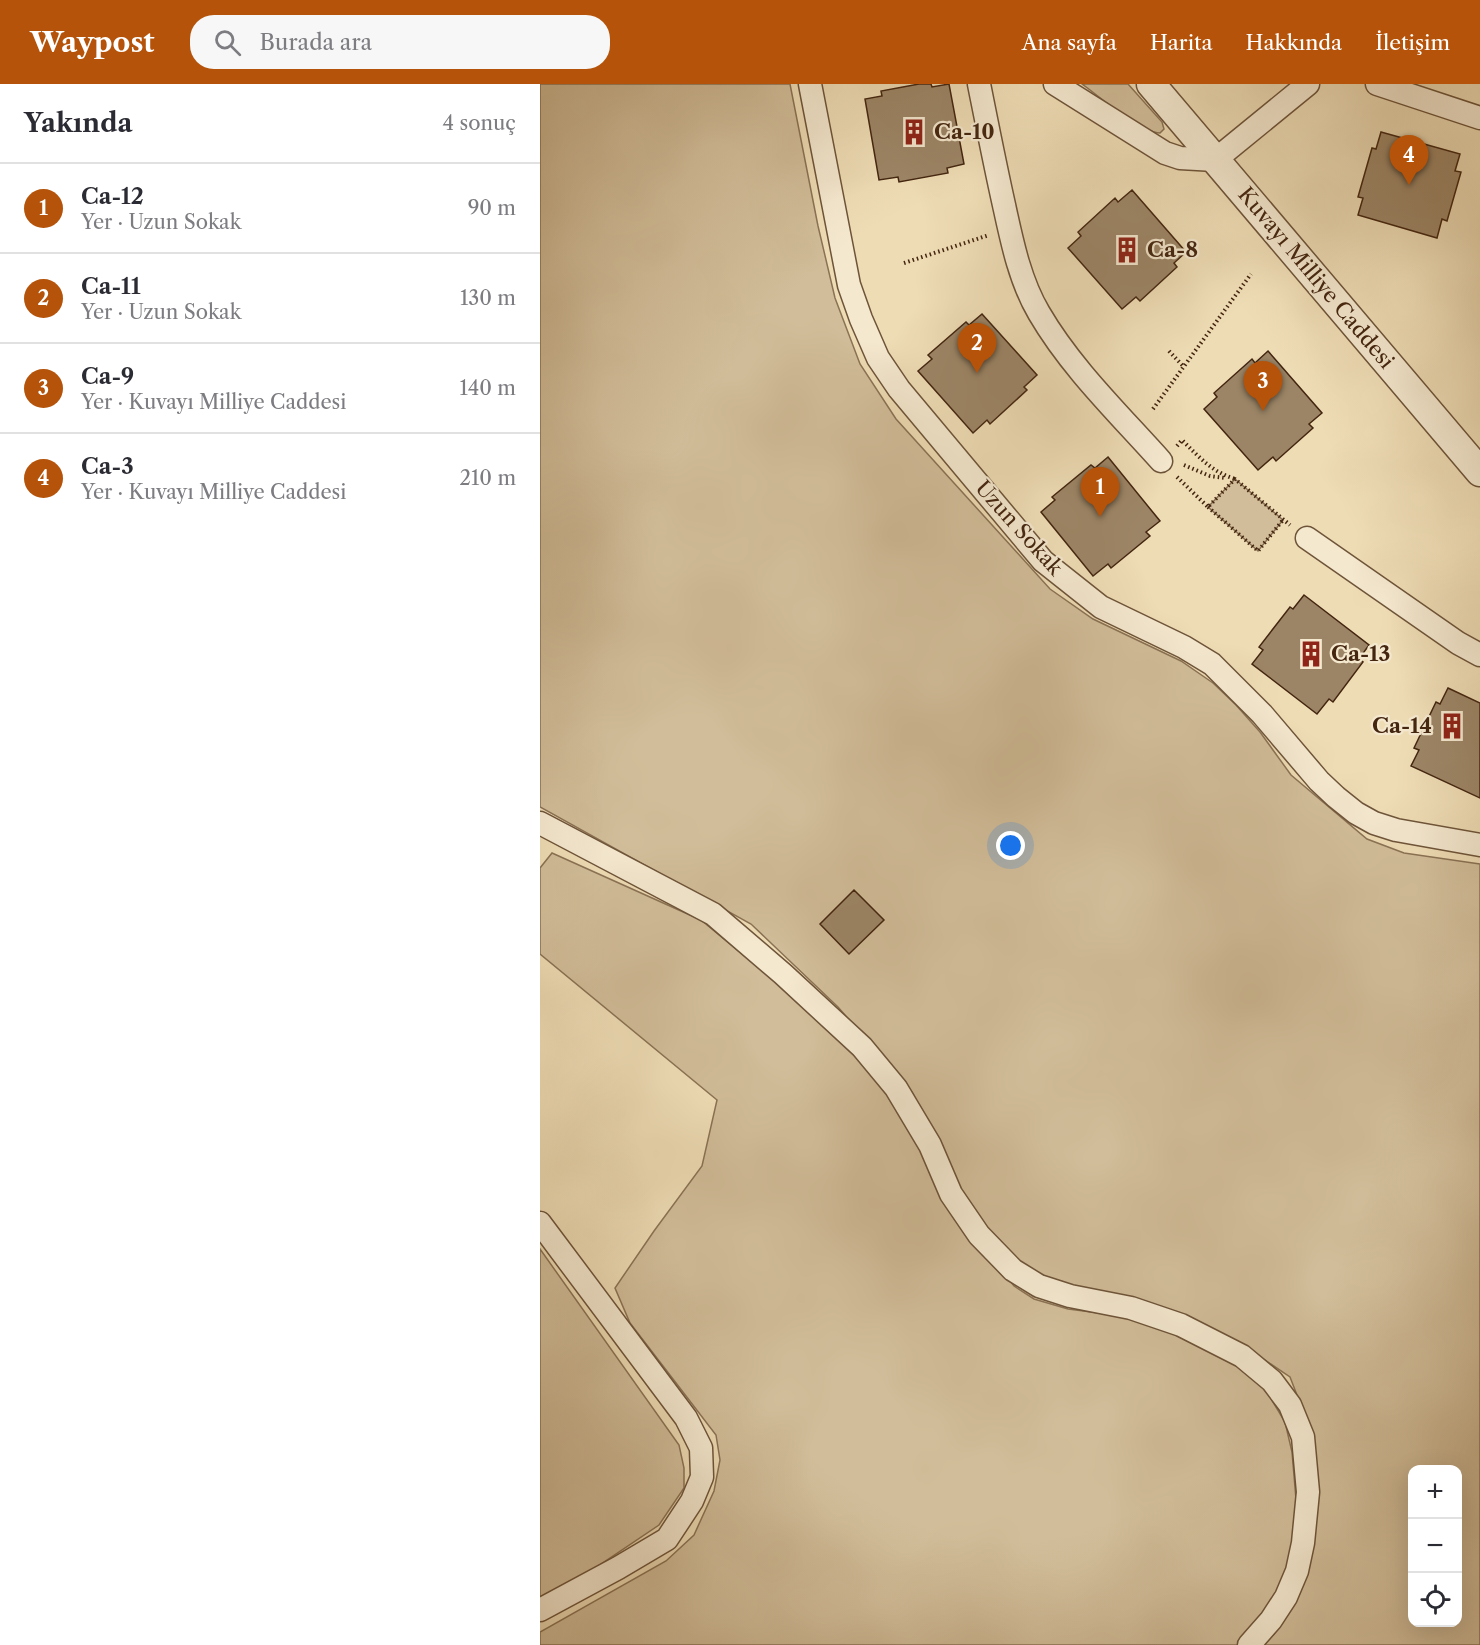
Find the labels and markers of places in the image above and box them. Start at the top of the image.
building icon: Ca-10 [899,117,929,147]
place label: Ca-10 [934,119,995,144]
pin: 4 [1390,135,1428,185]
building icon: Ca-8 [1112,235,1142,265]
place label: Ca-8 [1147,237,1198,262]
pin: 2 [958,324,996,373]
pin: 3 [1244,362,1282,411]
pin: 1 [1080,468,1120,517]
building icon: Ca-13 [1296,639,1326,669]
place label: Ca-13 [1331,641,1390,666]
building icon: Ca-14 [1437,711,1467,741]
place label: Ca-14 [1372,713,1432,738]

